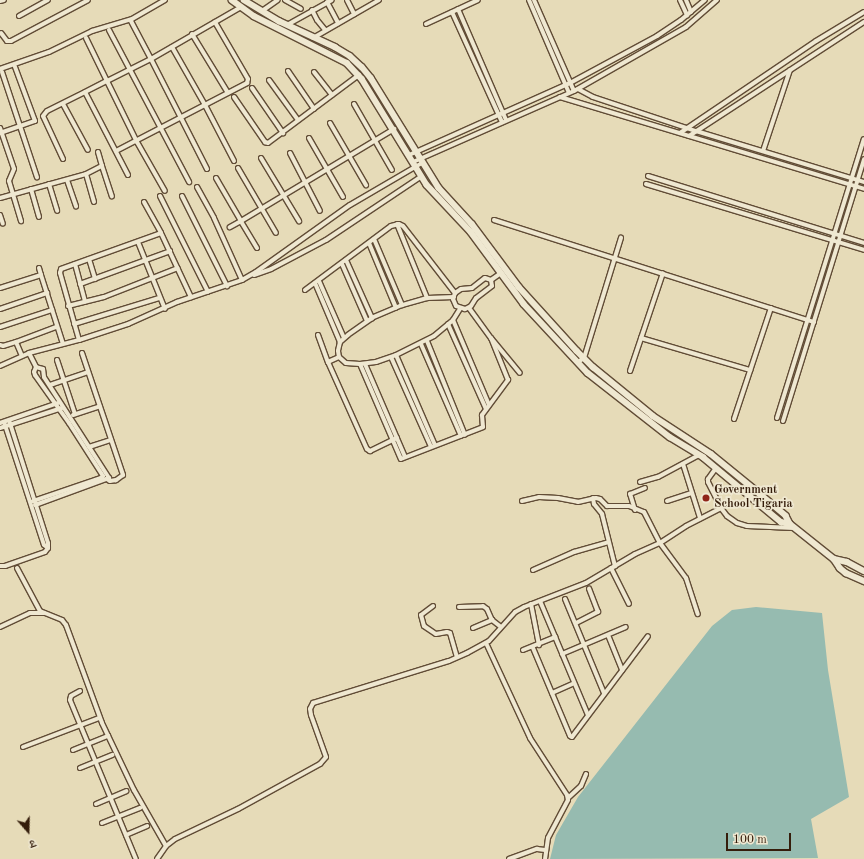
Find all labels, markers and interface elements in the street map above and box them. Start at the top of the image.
place label: Government School Tigaria [714,484,793,512]
marker: Government School Tigaria [701,493,711,503]
north arrow [8,811,48,851]
scale bar [728,825,793,851]
text: 100 m [733,834,767,846]
text: उ [28,837,37,849]

